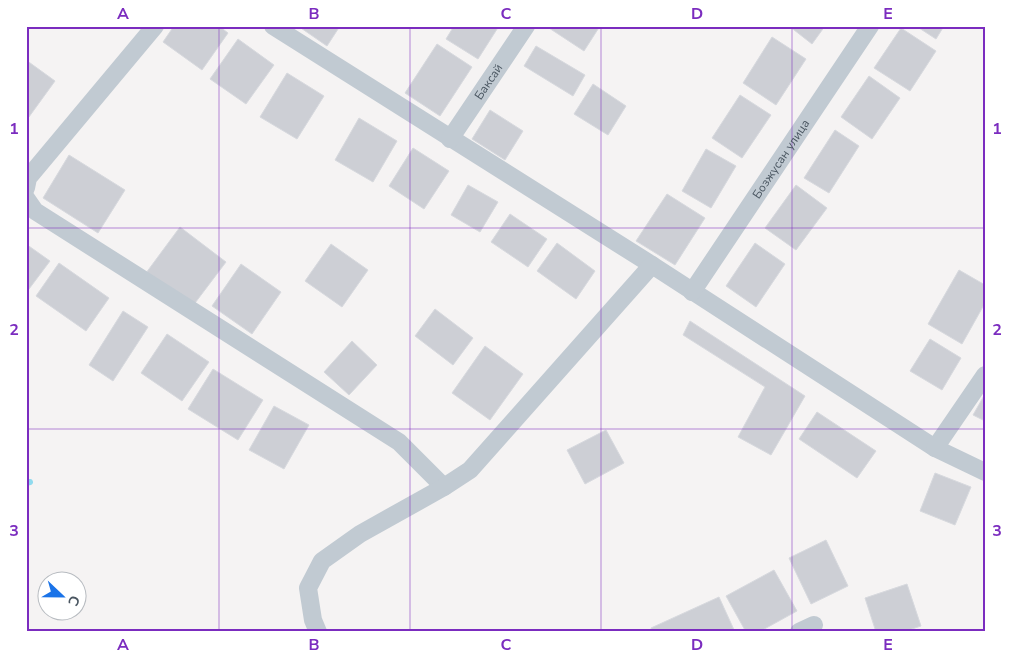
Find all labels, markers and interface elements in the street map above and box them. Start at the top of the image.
text: A [117,3,129,25]
text: B [308,3,320,25]
text: C [501,3,512,25]
text: D [691,3,703,25]
text: E [883,3,893,25]
street label: Баксай [471,61,506,103]
street label: Бозжусан улица [749,116,813,202]
text: 1 [9,118,19,140]
text: 1 [992,118,1002,140]
text: 2 [9,319,19,341]
text: 2 [992,319,1002,341]
text: 3 [9,520,19,542]
text: 3 [992,520,1002,542]
north arrow [38,570,88,620]
text: С [63,593,84,609]
text: A [117,634,129,656]
text: B [308,634,320,656]
text: C [501,634,512,656]
text: D [691,634,703,656]
text: E [883,634,893,656]

